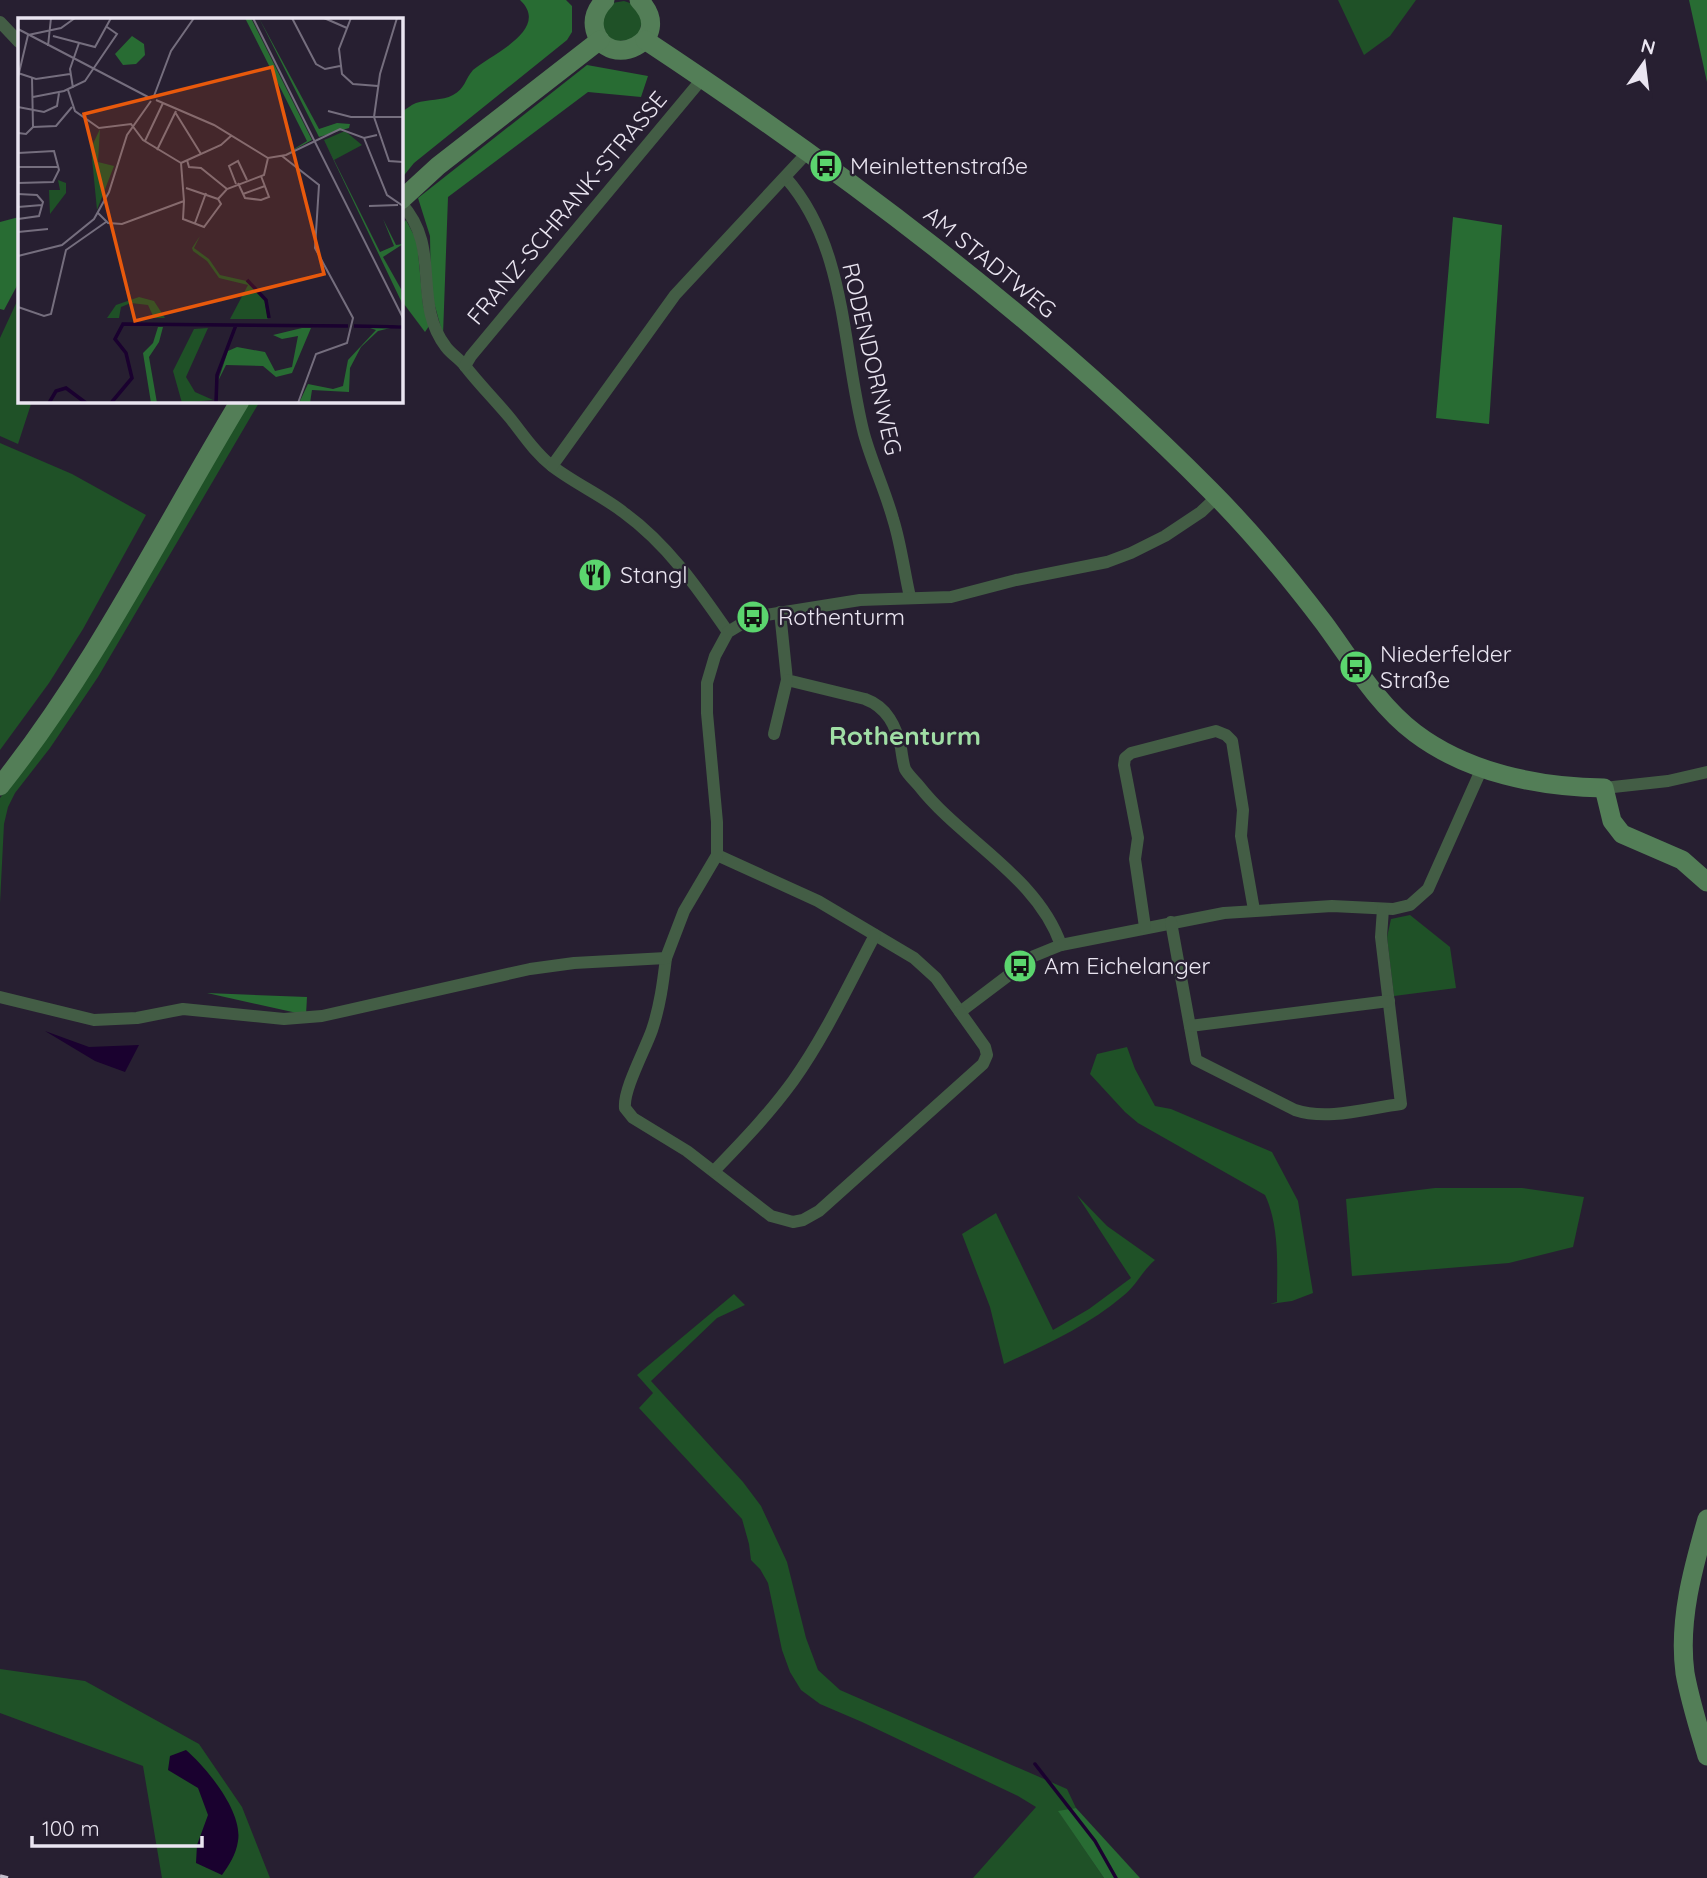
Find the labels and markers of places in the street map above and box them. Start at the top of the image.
bus stop icon: Meinlettenstraße [807,147,845,185]
place label: Meinlettenstraße [850,151,1028,180]
restaurant icon: Stangl [576,556,614,594]
place label: Stangl [620,560,688,589]
bus stop icon: Rothenturm [734,598,772,636]
place label: Rothenturm [778,602,905,631]
place label: Niederfelder Straße [1380,639,1512,694]
bus stop icon: Niederfelder Straße [1337,648,1375,686]
bus stop icon: Am Eichelanger [1001,947,1039,985]
place label: Am Eichelanger [1044,951,1211,980]

